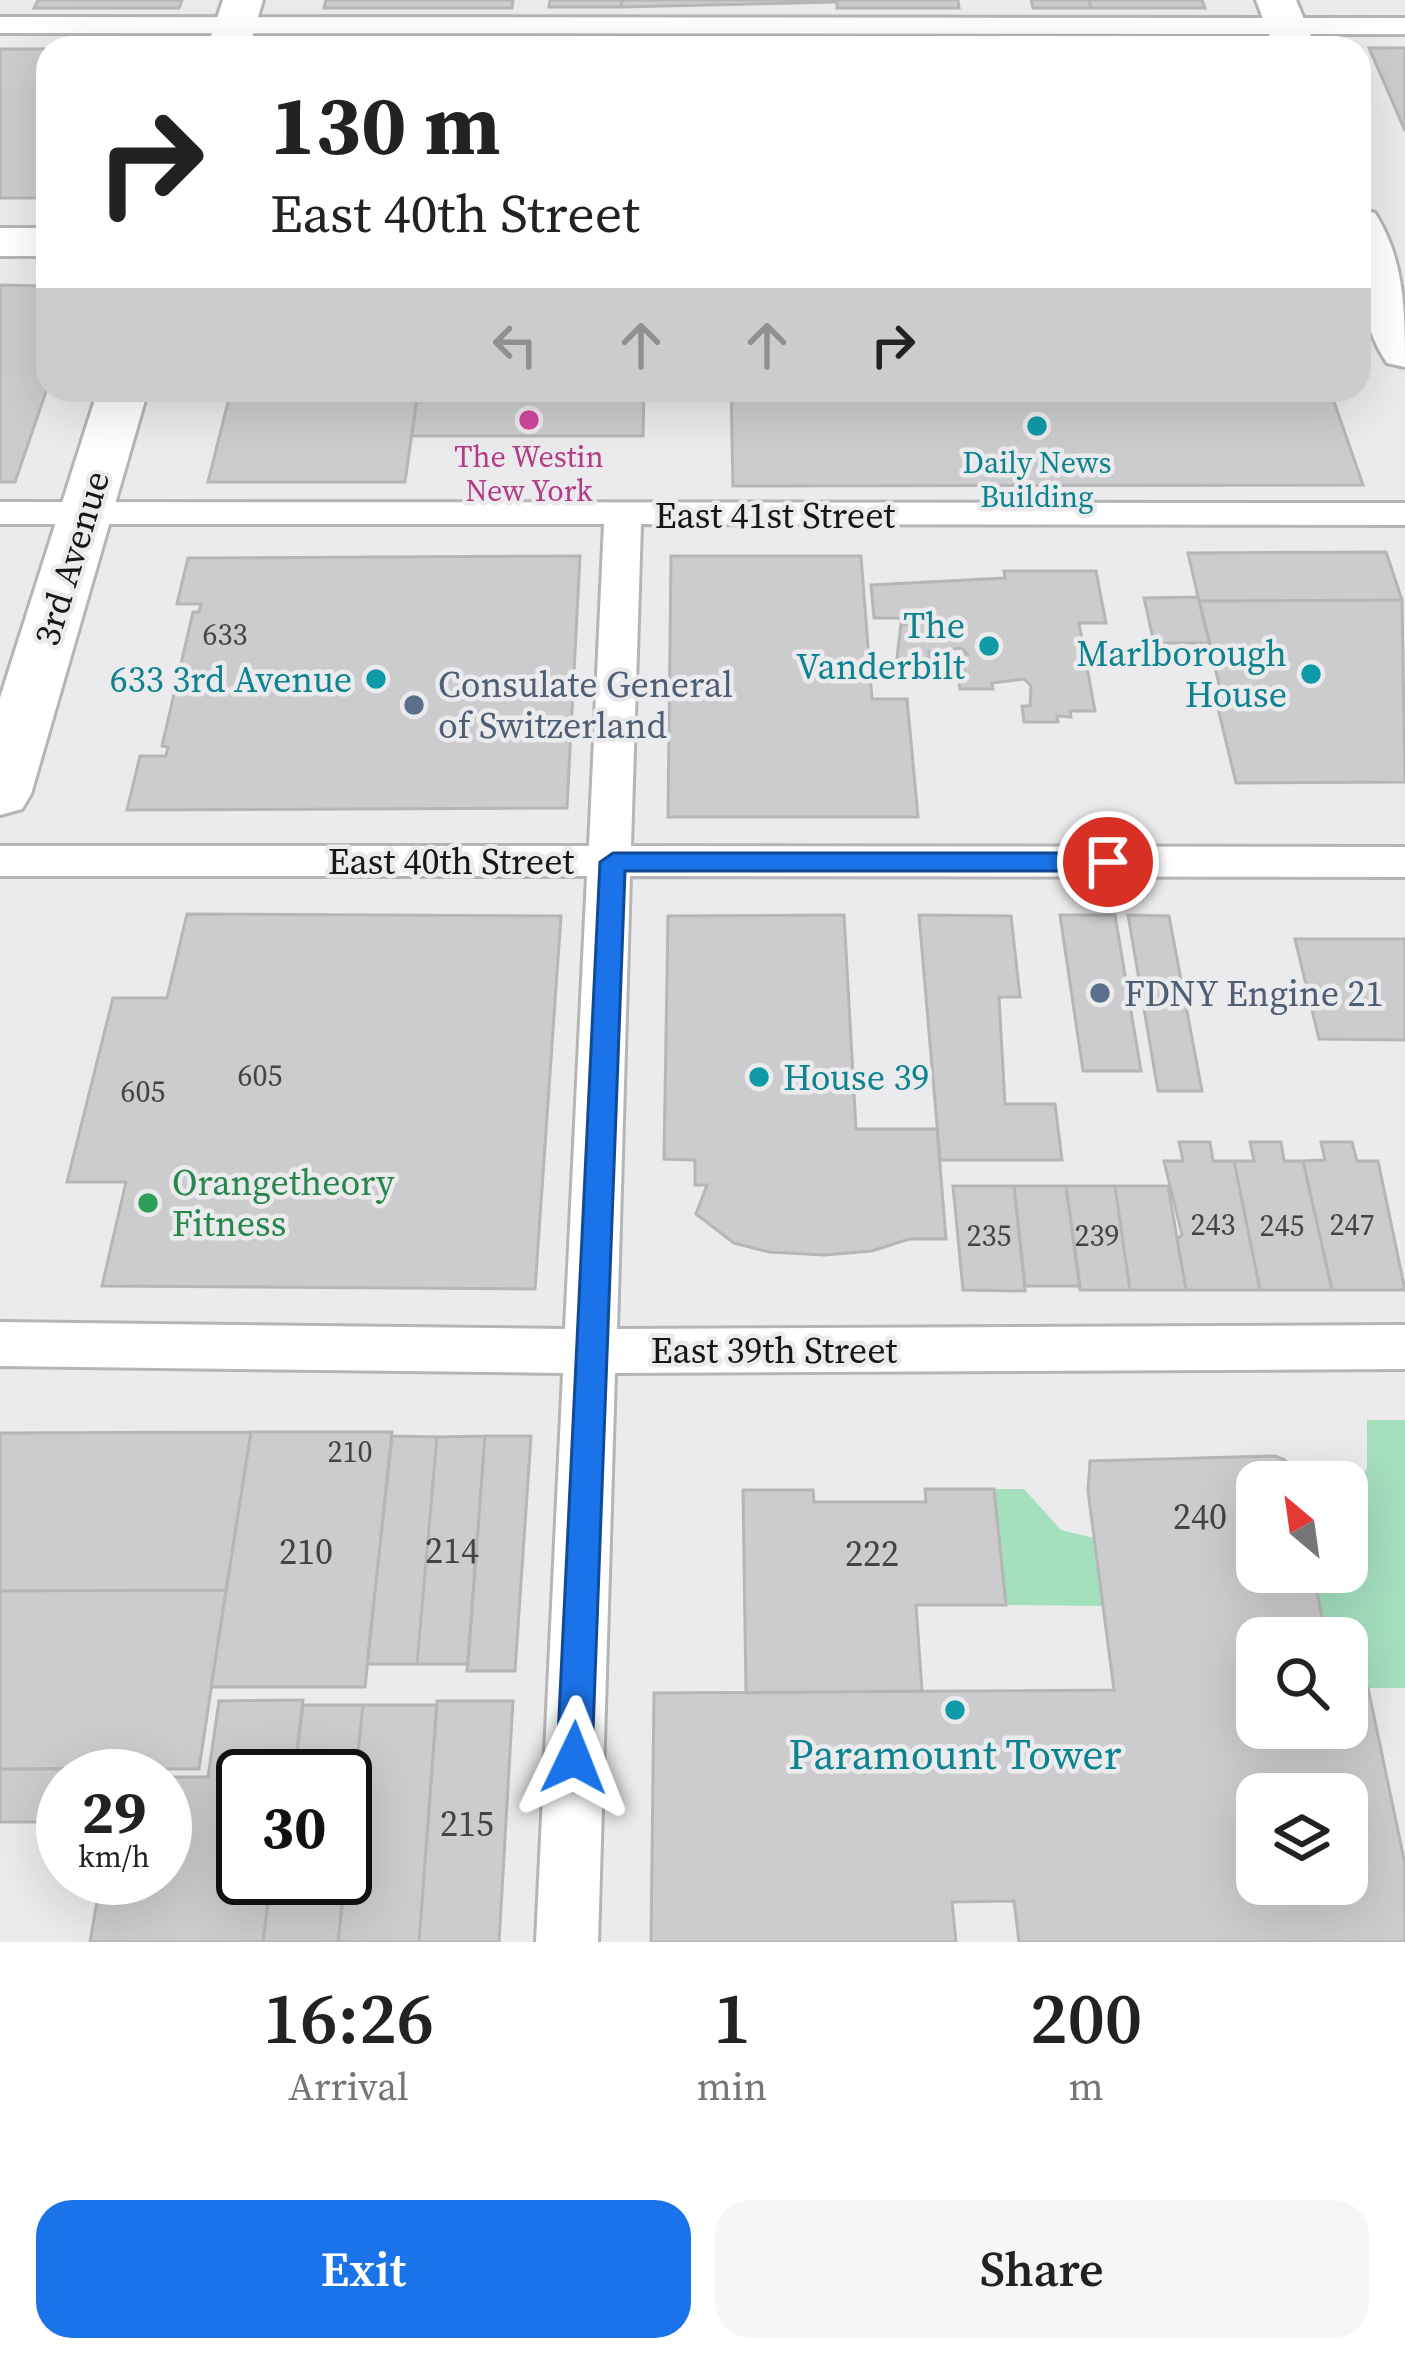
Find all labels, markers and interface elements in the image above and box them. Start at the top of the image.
text: 130 m [270,67,501,182]
icon: right [72,84,228,240]
text: East 40th Street [270,176,640,250]
icon: left [482,312,548,378]
icon: ahead [608,312,674,378]
icon: ahead [734,312,800,378]
icon: right [860,312,926,378]
marker: The Westin New York [516,407,542,433]
marker: Daily News Building [1024,413,1050,439]
place label: The Westin New York [454,436,604,511]
place label: Daily News Building [963,442,1111,517]
street label: 3rd Avenue [22,465,121,651]
street label: East 41st Street [655,491,896,540]
place label: The Vanderbilt [796,601,965,691]
house number: 633 [203,614,248,655]
place label: Marlborough House [1076,629,1287,719]
marker: The Vanderbilt [976,633,1002,659]
place label: 633 3rd Avenue [110,655,352,704]
place label: Consulate General of Switzerland [438,660,733,750]
marker: Marlborough House [1298,661,1324,687]
marker: 633 3rd Avenue [363,666,389,692]
marker: Consulate General of Switzerland [401,692,427,718]
pin [1057,811,1159,913]
icon: arrive [1075,829,1141,895]
street label: East 40th Street [328,837,575,886]
place label: FDNY Engine 21 [1124,969,1383,1018]
marker: FDNY Engine 21 [1087,980,1113,1006]
place label: House 39 [783,1053,929,1102]
house number: 605 [238,1055,283,1096]
marker: House 39 [746,1064,772,1090]
house number: 605 [121,1071,166,1112]
place label: Orangetheory Fitness [172,1158,395,1248]
marker: Orangetheory Fitness [135,1190,161,1216]
house number: 243 [1191,1204,1236,1245]
house number: 247 [1330,1204,1375,1245]
house number: 245 [1260,1205,1305,1246]
house number: 235 [967,1215,1012,1256]
house number: 239 [1075,1215,1120,1256]
street label: East 39th Street [651,1326,898,1375]
house number: 210 [328,1431,373,1472]
north arrow [1236,1461,1368,1593]
map controls [1236,1461,1368,1905]
house number: 240 [1173,1492,1227,1541]
house number: 214 [425,1526,479,1575]
house number: 210 [279,1527,333,1576]
house number: 222 [845,1529,899,1578]
button: search [1236,1617,1368,1749]
position arrow [511,1695,637,1821]
marker: Paramount Tower [942,1697,968,1723]
place label: Paramount Tower [788,1725,1122,1783]
speed limit sign: 30 [216,1749,372,1905]
text: 29 [81,1771,147,1853]
button: layers [1236,1773,1368,1905]
house number: 215 [440,1799,494,1848]
text: km/h [78,1836,150,1877]
text: 16:26 [263,1968,434,2067]
text: 1 [713,1968,751,2067]
text: 200 [1030,1968,1142,2067]
text: Arrival [288,2060,409,2113]
text: min [697,2060,767,2113]
text: m [1069,2060,1104,2113]
button: Exit [36,2200,691,2338]
button: Share [715,2200,1369,2338]

